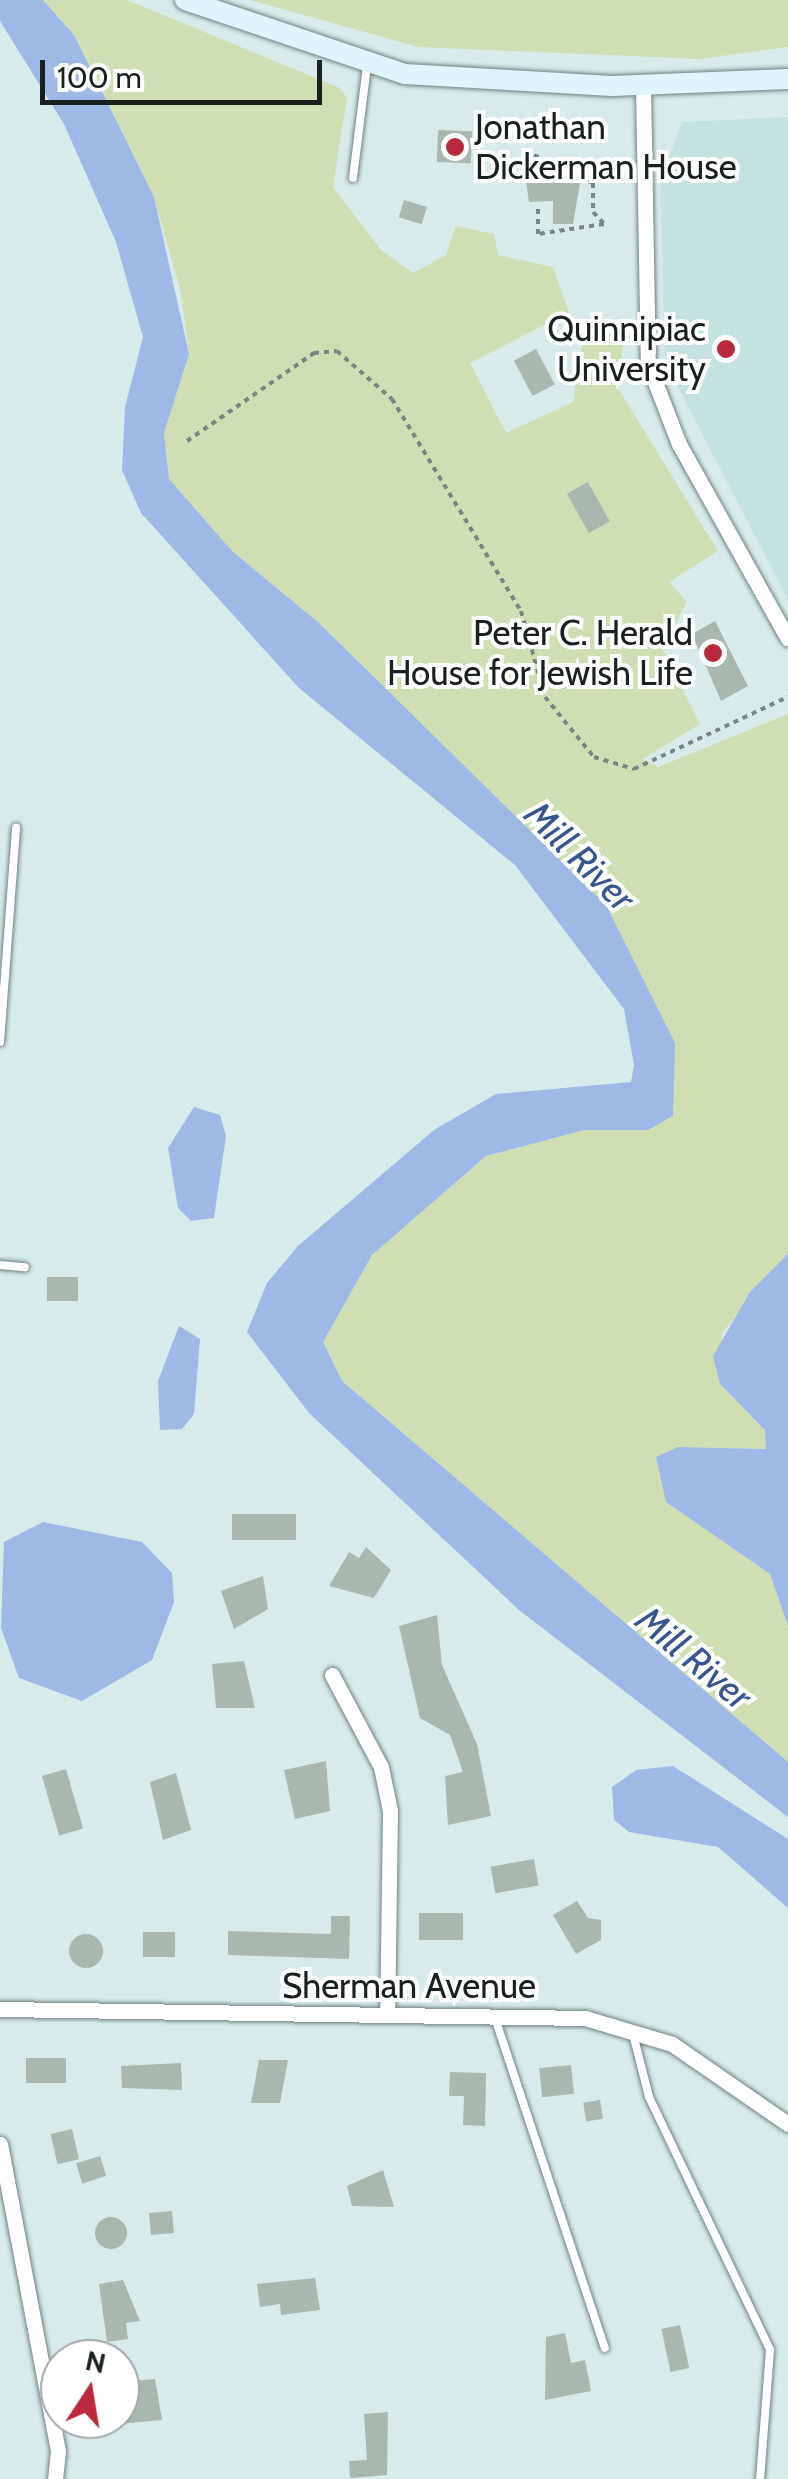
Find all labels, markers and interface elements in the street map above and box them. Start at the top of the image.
scale bar [45,40,328,102]
text: 100 m [57,59,142,96]
place label: Jonathan Dickerman House [475,106,737,188]
marker: Jonathan Dickerman House [444,136,466,158]
place label: Quinnipiac University [547,308,706,390]
marker: Quinnipiac University [715,338,737,360]
place label: Peter C. Herald House for Jewish Life [387,612,693,694]
marker: Peter C. Herald House for Jewish Life [702,642,724,664]
water label: Mill River [516,792,644,920]
water label: Mill River [627,1597,761,1719]
street label: Sherman Avenue [282,1965,536,2007]
north arrow [40,2339,140,2439]
text: N [83,2343,109,2380]

